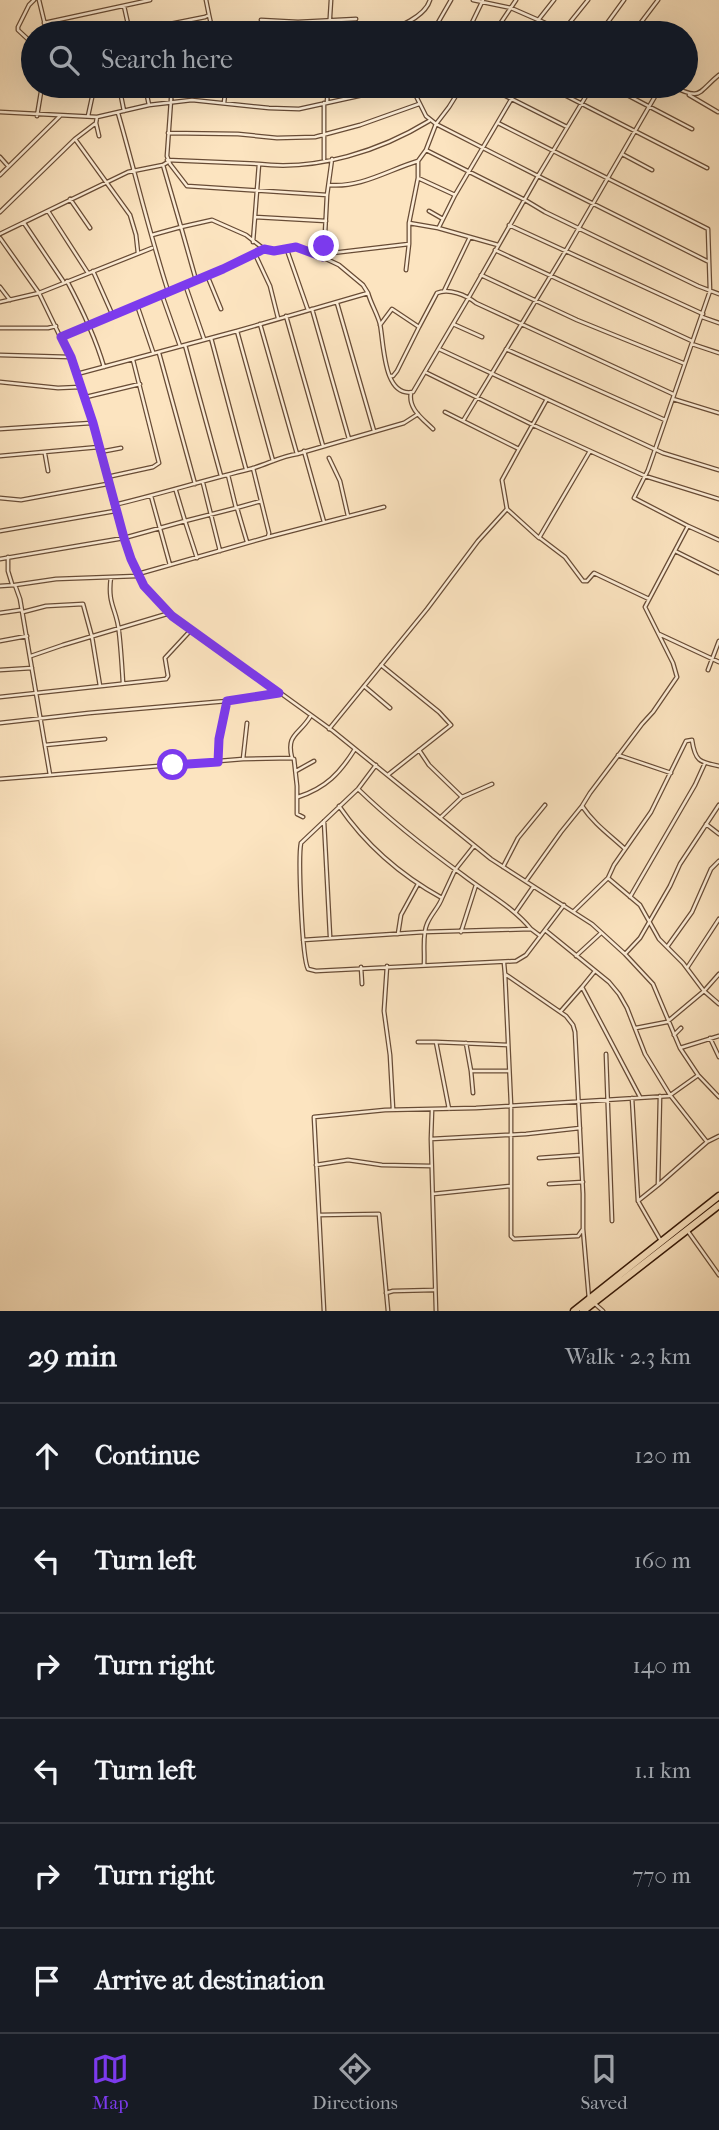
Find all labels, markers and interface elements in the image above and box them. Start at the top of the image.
search box [21,21,698,98]
icon: search [45,41,83,79]
text: Search here [101,44,233,75]
route end [308,230,339,261]
route start [157,749,188,780]
text: 29 min [28,1339,117,1374]
text: Walk · 2.3 km [565,1343,691,1370]
icon: ahead [28,1437,66,1475]
text: Continue [95,1440,200,1471]
text: 120 m [634,1442,691,1469]
icon: left [28,1542,66,1580]
text: Turn left [95,1545,196,1576]
text: 160 m [634,1547,691,1574]
icon: right [28,1647,66,1685]
text: Turn right [95,1650,215,1681]
text: 140 m [632,1652,691,1679]
icon: left [28,1752,66,1790]
text: Turn left [95,1755,196,1786]
text: 1.1 km [634,1757,691,1784]
icon: right [28,1857,66,1895]
text: Turn right [95,1860,215,1891]
text: 770 m [632,1862,691,1889]
icon: arrive [28,1962,66,2000]
text: Arrive at destination [95,1965,325,1996]
tab: Map [91,2050,129,2114]
tab: Directions [312,2050,398,2114]
tab: Saved [580,2050,628,2114]

